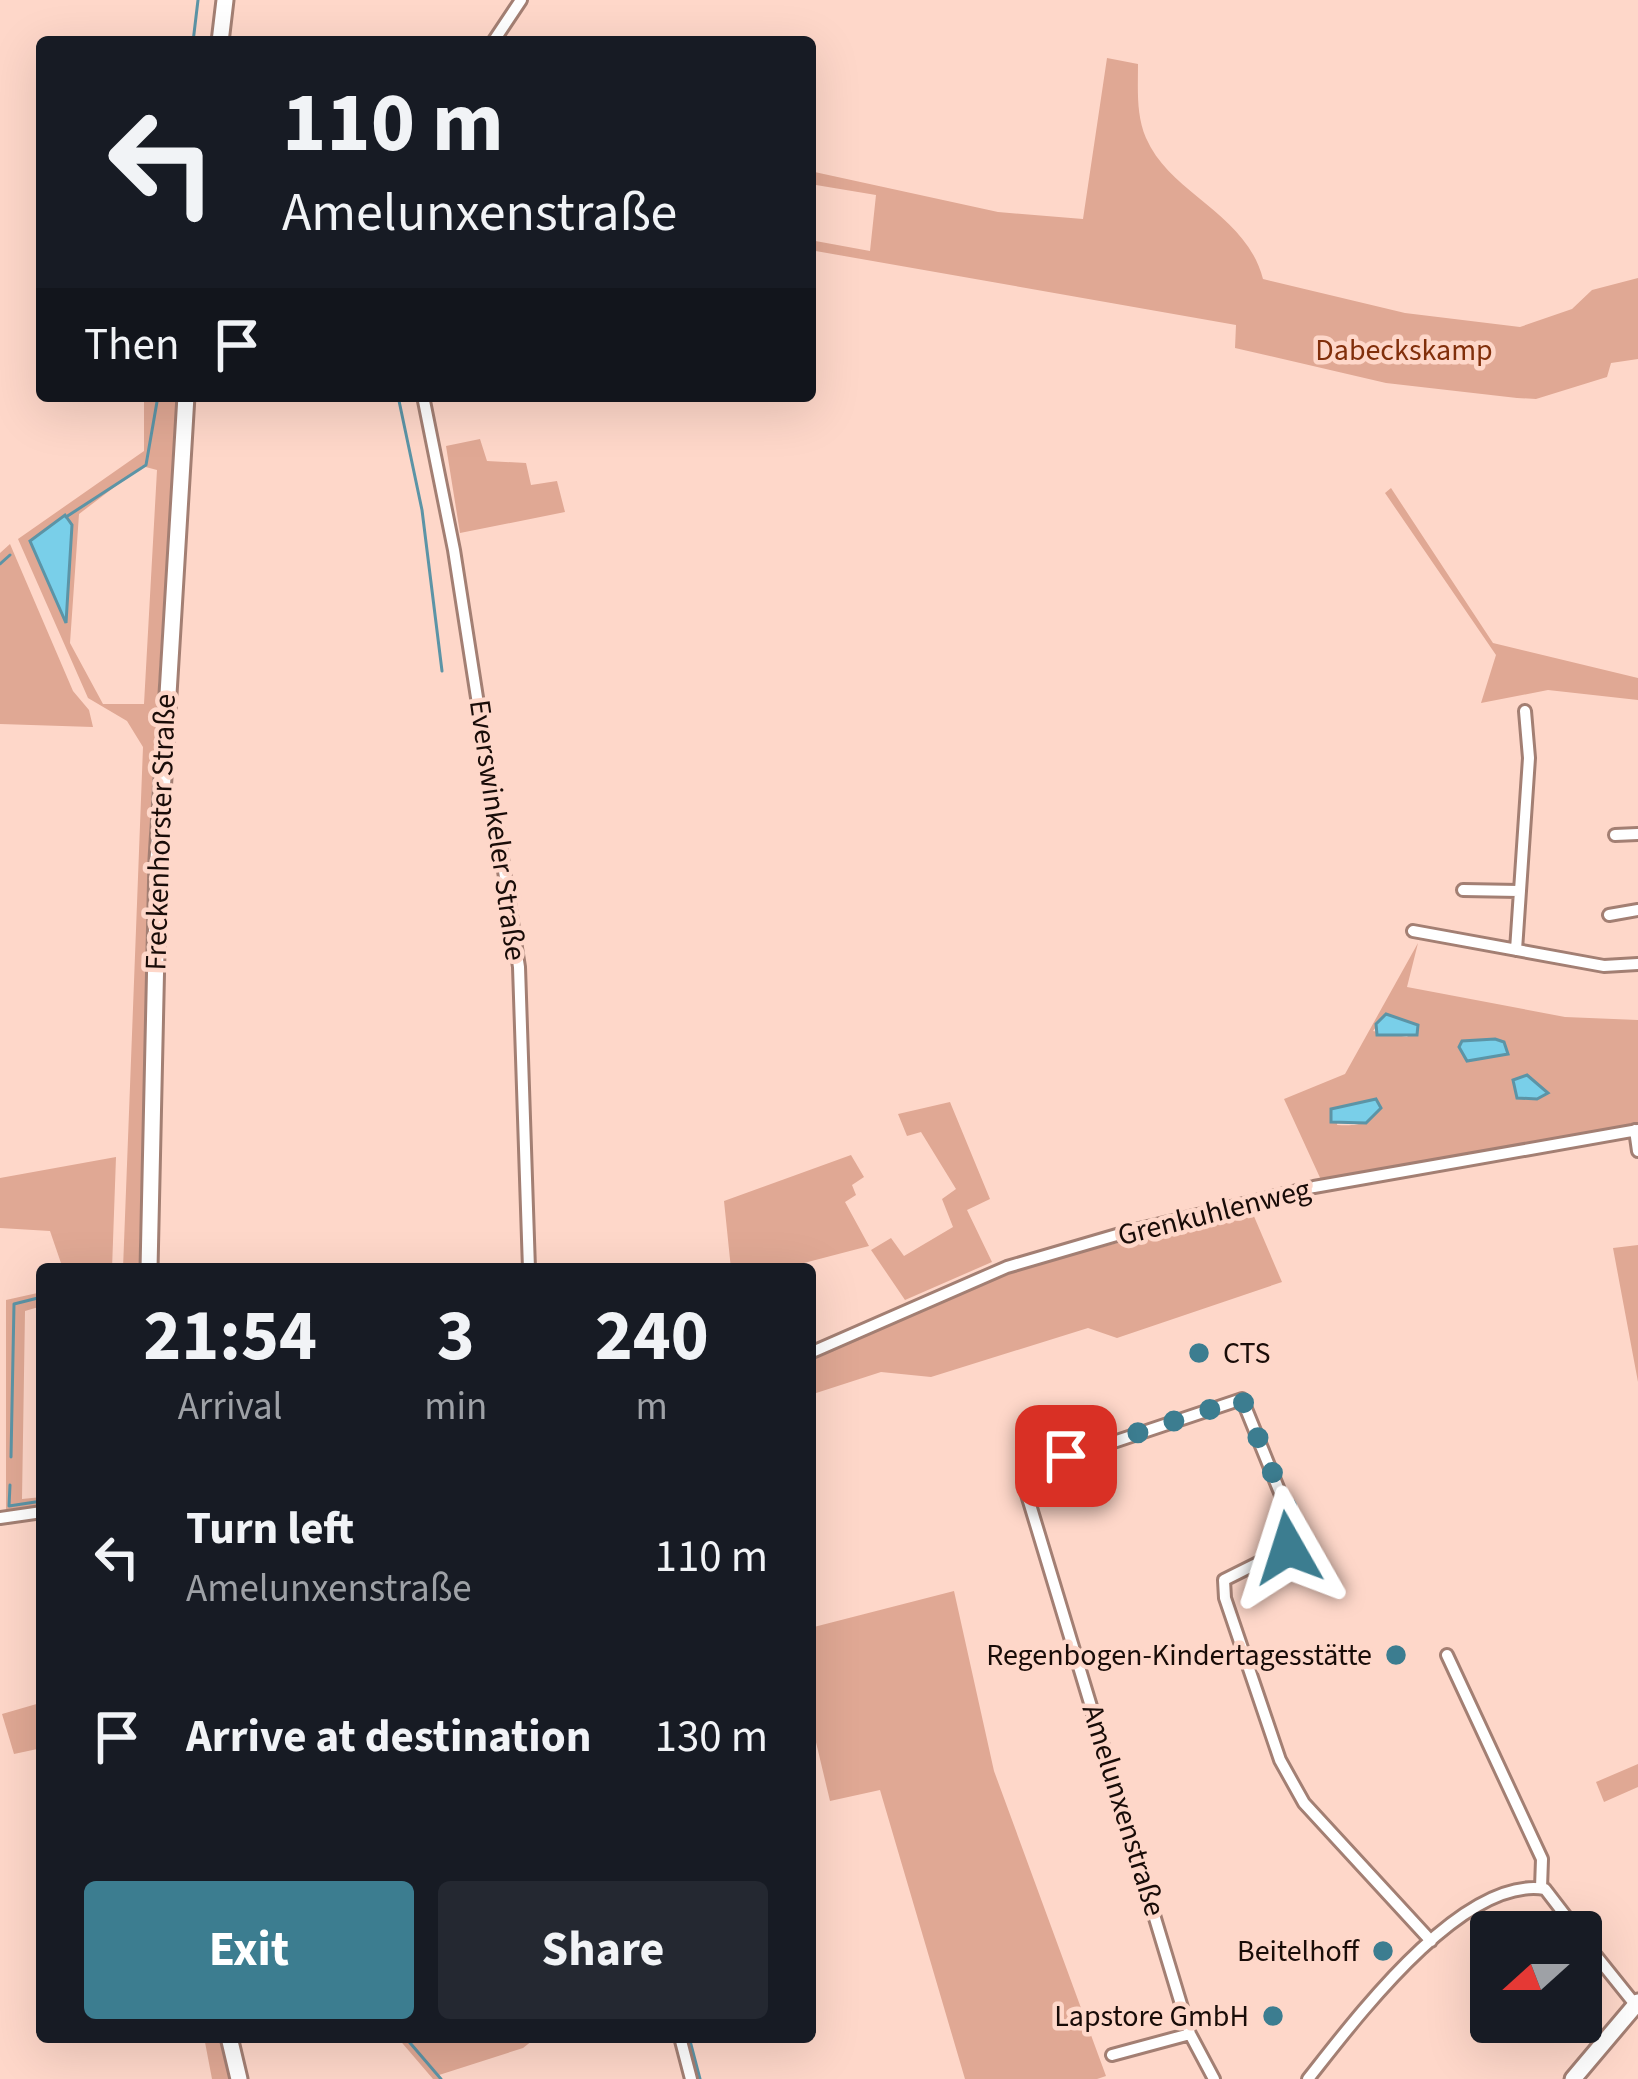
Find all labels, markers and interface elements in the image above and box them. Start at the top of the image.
text: 110 m [282,64,504,184]
icon: left [84,84,240,240]
text: Amelunxenstraße [282,175,677,252]
icon: arrive [204,312,270,378]
text: Then [84,313,180,377]
park label: Dabeckskamp [1315,329,1493,372]
street label: Freckenhorster Straße [134,693,187,971]
street label: Everswinkeler Straße [458,697,537,963]
street label: Grenkuhlenweg [1113,1168,1315,1257]
text: 21:54 [143,1285,317,1388]
text: 3 [437,1285,475,1388]
text: 240 [595,1285,709,1388]
place label: CTS [1223,1332,1271,1375]
marker: CTS [1186,1340,1212,1366]
text: Arrival [178,1379,283,1435]
text: min [424,1379,487,1435]
text: m [636,1379,668,1435]
pin [1015,1405,1117,1507]
icon: arrive [1033,1423,1099,1489]
position arrow [1225,1485,1351,1611]
text: Turn left [186,1497,354,1561]
icon: left [84,1524,150,1590]
text: 110 m [655,1525,768,1589]
text: Amelunxenstraße [186,1561,472,1617]
place label: Regenbogen-Kindertagesstätte [986,1634,1372,1677]
marker: Regenbogen-Kindertagesstätte [1383,1642,1409,1668]
street label: Amelunxenstraße [1071,1699,1176,1921]
icon: arrive [84,1704,150,1770]
text: Arrive at destination [186,1705,591,1769]
text: 130 m [655,1705,768,1769]
button: Exit [84,1881,414,2019]
button: Share [438,1881,768,2019]
north arrow [1470,1911,1602,2043]
map controls [1470,1911,1602,2043]
place label: Beitelhoff [1237,1930,1361,1973]
marker: Beitelhoff [1370,1938,1396,1964]
place label: Lapstore GmbH [1054,1995,1249,2038]
marker: Lapstore GmbH [1260,2003,1286,2029]

